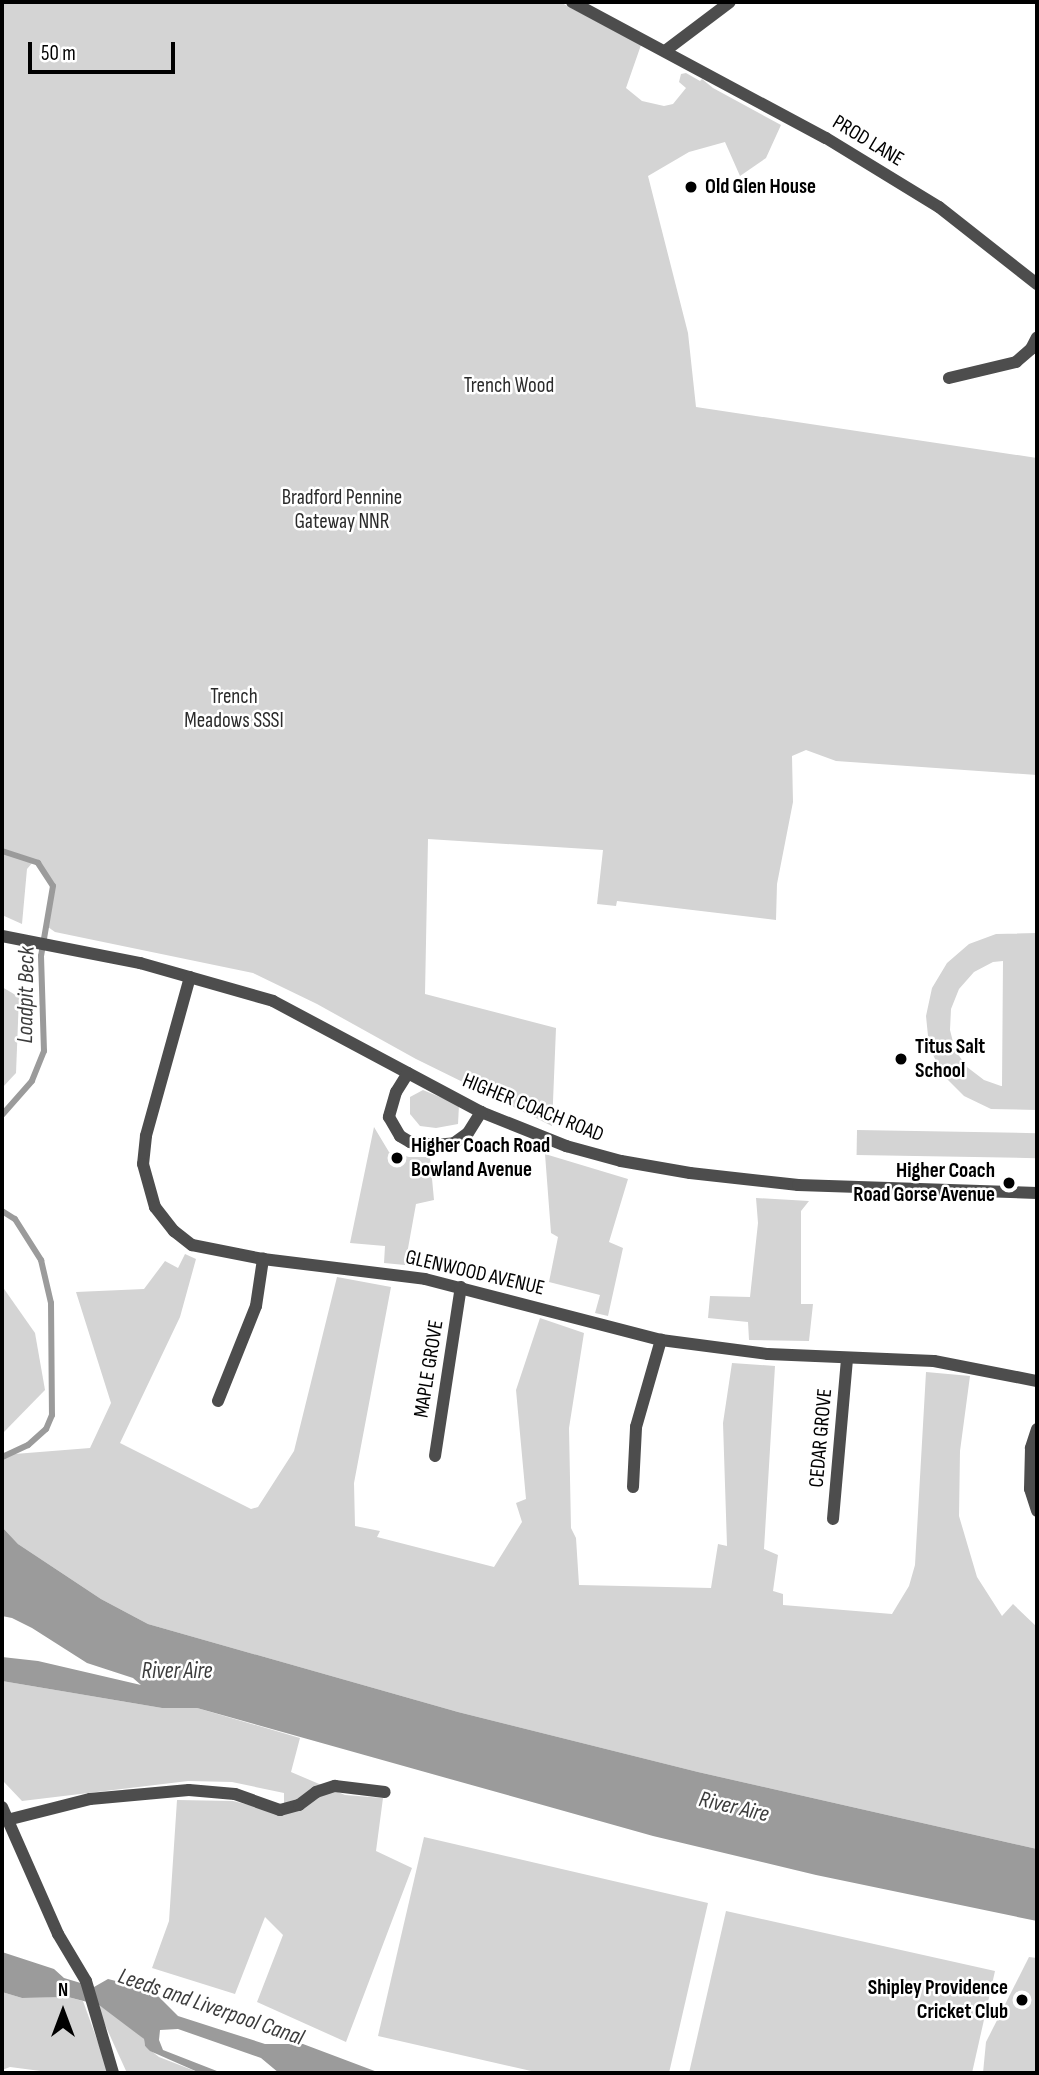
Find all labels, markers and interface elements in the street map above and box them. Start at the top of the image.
scale bar [32,28,178,72]
text: 50 m [41,41,76,66]
street label: PROD LANE [828,110,908,172]
place label: Old Glen House [705,174,816,200]
marker: Old Glen House [683,179,699,195]
park label: Trench Wood [464,373,554,399]
park label: Bradford Pennine Gateway NNR [282,485,402,535]
park label: Trench Meadows SSSI [184,684,284,734]
water label: Loadpit Beck [11,946,41,1044]
place label: Titus Salt School [915,1034,985,1084]
marker: Titus Salt School [893,1051,909,1067]
street label: HIGHER COACH ROAD [459,1068,607,1148]
place label: Higher Coach Road Bowland Avenue [411,1133,550,1183]
marker: Higher Coach Road Bowland Avenue [389,1150,405,1166]
place label: Higher Coach Road Gorse Avenue [853,1158,995,1208]
marker: Higher Coach Road Gorse Avenue [1001,1175,1017,1191]
street label: GLENWOOD AVENUE [403,1245,547,1301]
street label: MAPLE GROVE [409,1318,449,1420]
street label: CEDAR GROVE [804,1387,838,1489]
water label: River Aire [141,1657,213,1685]
water label: River Aire [696,1786,772,1828]
water label: Leeds and Liverpool Canal [115,1962,307,2052]
place label: Shipley Providence Cricket Club [868,1975,1008,2025]
north arrow [28,1977,98,2047]
text: N [58,1979,68,2002]
marker: Shipley Providence Cricket Club [1014,1992,1030,2008]

